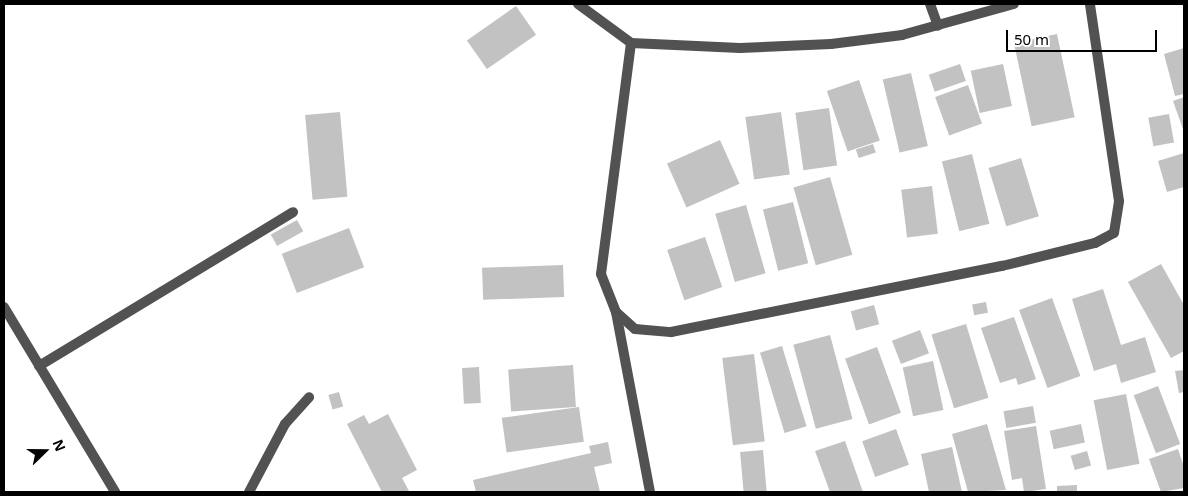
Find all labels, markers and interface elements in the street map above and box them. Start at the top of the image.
scale bar [1008,20,1159,52]
text: 50 m [1014,29,1049,49]
north arrow [20,426,70,476]
text: N [48,436,70,454]

